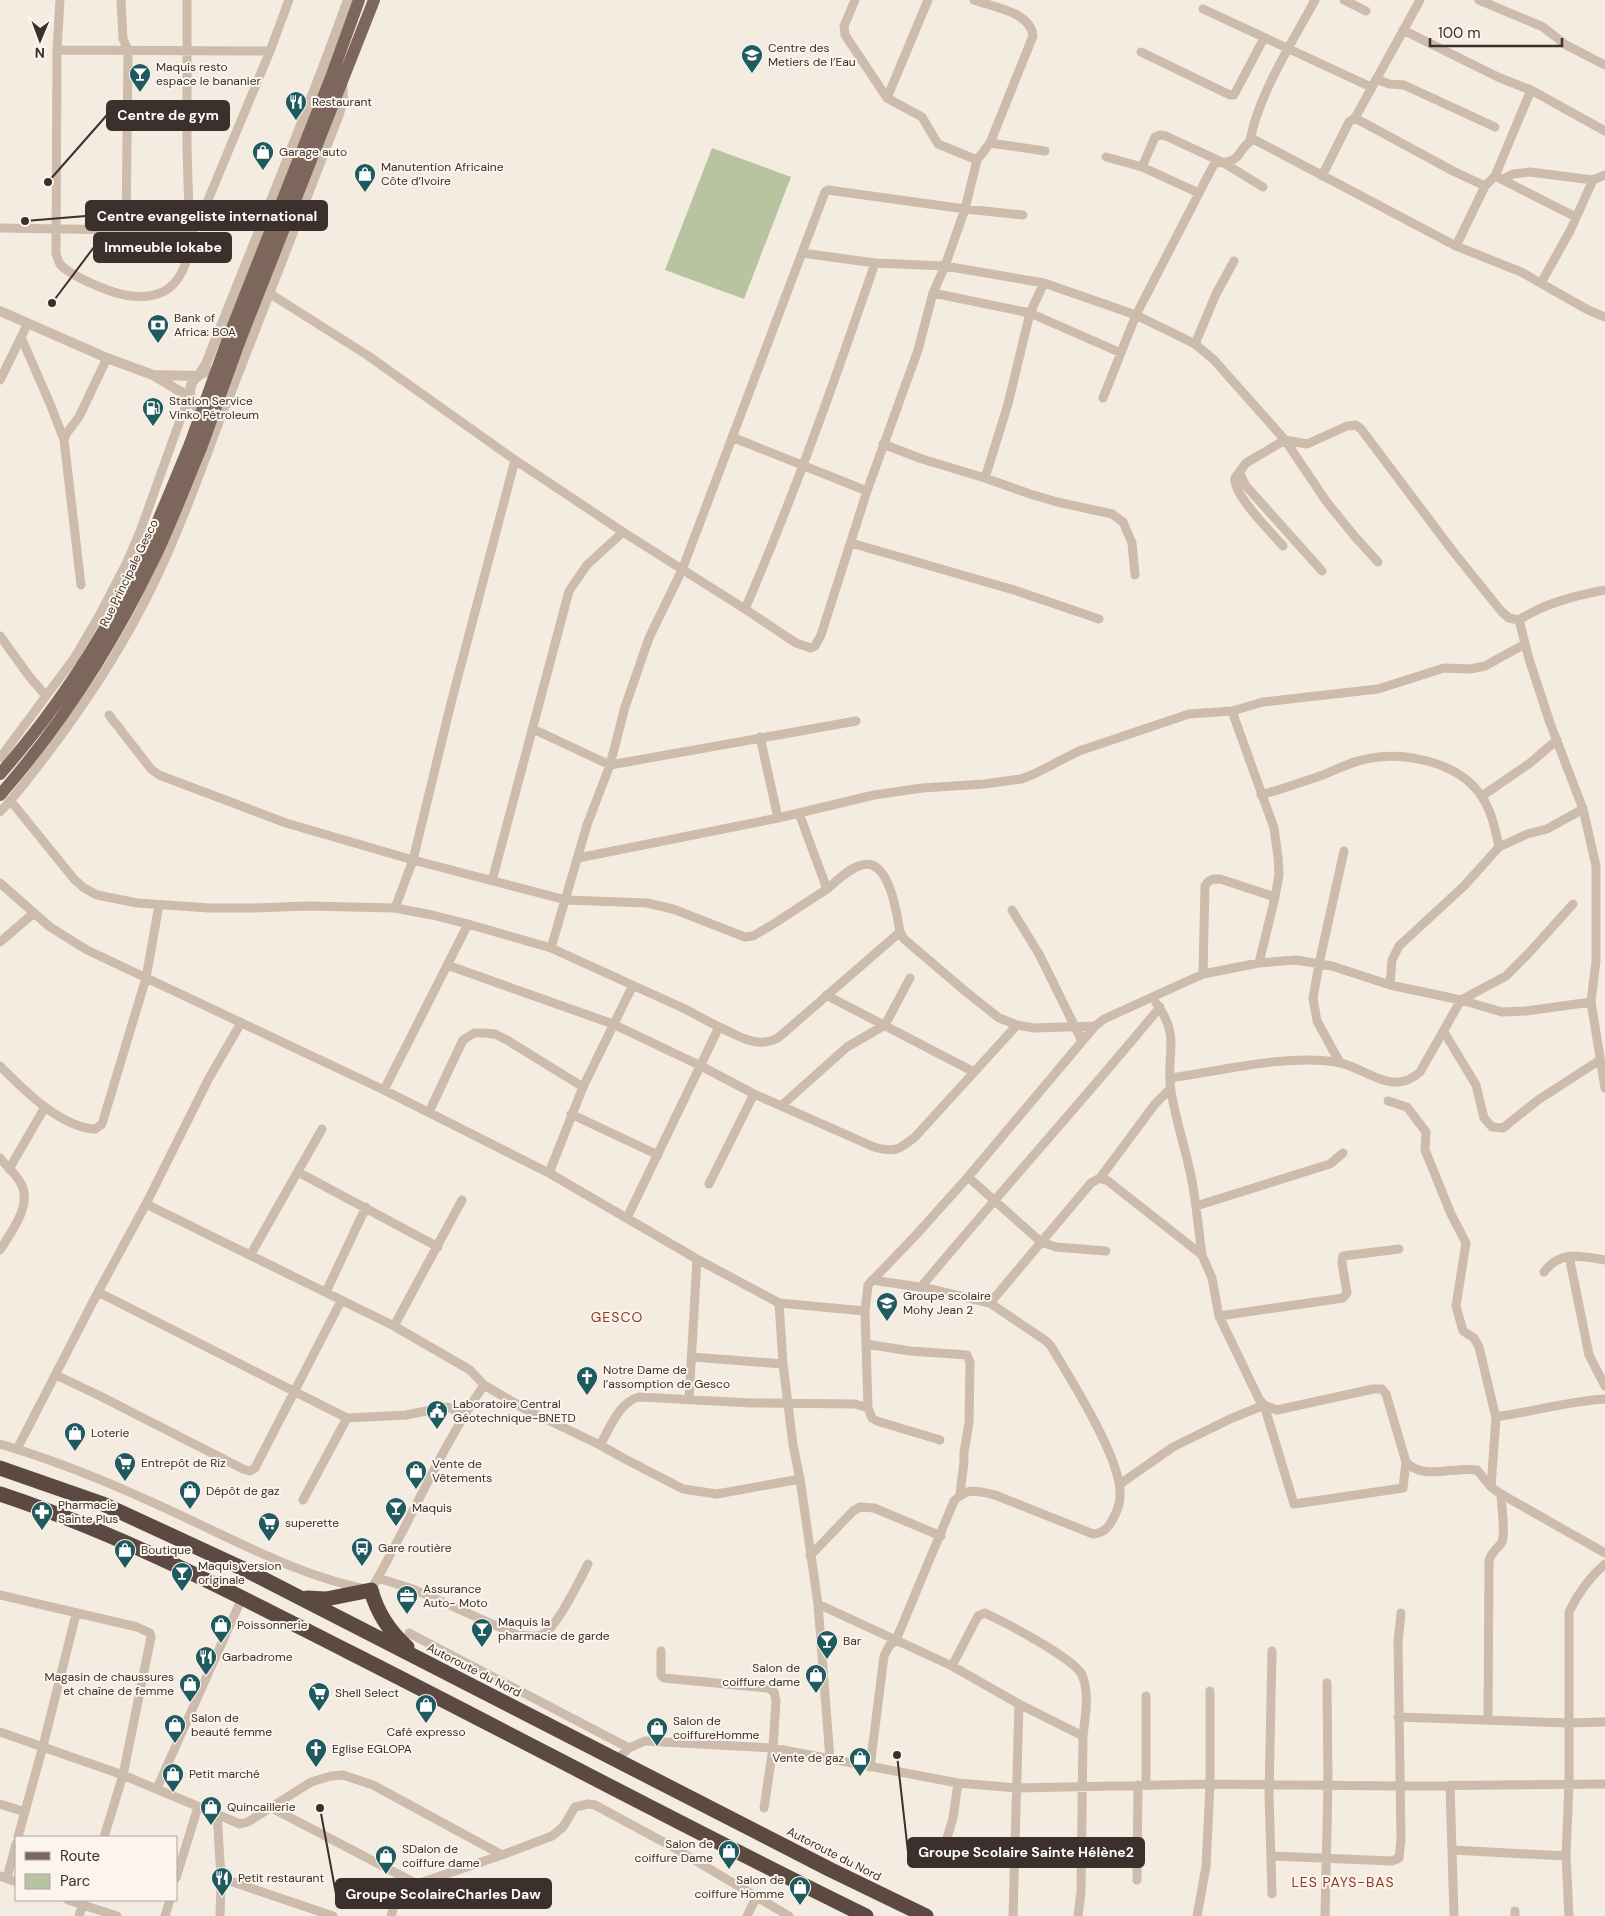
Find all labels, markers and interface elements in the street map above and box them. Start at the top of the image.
north arrow [15,15,65,65]
scale bar [1430,15,1562,47]
text: 100 m [1438,23,1481,43]
place label: Centre des Metiers de l’Eau [768,40,856,70]
school or university icon: Centre des Metiers de l’Eau [740,43,764,74]
text: N [35,44,45,62]
place label: Maquis resto espace le bananier [156,59,261,89]
bar icon: Maquis resto espace le bananier [128,62,152,93]
restaurant icon: Restaurant [284,90,308,121]
place label: Restaurant [312,94,372,110]
callout: Centre de gym [107,101,229,130]
text: Centre de gym [117,106,219,124]
shop icon: Garage auto [251,140,275,171]
place label: Garage auto [279,144,347,160]
place label: Manutention Africaine Côte d’Ivoire [381,159,504,189]
shop icon: Manutention Africaine Côte d’Ivoire [353,162,377,193]
callout: Centre evangeliste international [86,201,327,230]
text: Centre evangeliste international [97,207,317,225]
callout: Immeuble lokabe [94,233,231,262]
text: Immeuble lokabe [104,238,222,256]
place label: Bank of Africa: BOA [174,310,236,340]
bank icon: Bank of Africa: BOA [146,313,170,344]
place label: Station Service Vinko Pétroleum [169,393,259,423]
fuel station icon: Station Service Vinko Pétroleum [141,396,165,427]
street label: Rue Principale Gesco [96,517,162,629]
place label: Groupe scolaire Mohy Jean 2 [903,1288,991,1318]
school or university icon: Groupe scolaire Mohy Jean 2 [875,1291,899,1322]
district label: GESCO [591,1308,643,1326]
place label: Notre Dame de l’assomption de Gesco [603,1362,730,1392]
church icon: Notre Dame de l’assomption de Gesco [575,1365,599,1396]
place label: Laboratoire Central Géotechnique-BNETD [453,1396,576,1426]
public building icon: Laboratoire Central Géotechnique-BNETD [425,1399,449,1430]
shop icon: Loterie [63,1421,87,1452]
place label: Loterie [91,1425,130,1441]
supermarket icon: Entrepôt de Riz [113,1451,137,1482]
place label: Entrepôt de Riz [141,1455,226,1471]
place label: Vente de Vêtements [432,1456,492,1486]
shop icon: Vente de Vêtements [404,1459,428,1490]
shop icon: Dépôt de gaz [178,1479,202,1510]
place label: Dépôt de gaz [206,1483,280,1499]
bar icon: Maquis [384,1496,408,1527]
place label: Pharmacie Sainte Plus [58,1497,118,1527]
pharmacy icon: Pharmacie Sainte Plus [30,1500,54,1531]
place label: Maquis [412,1500,452,1516]
supermarket icon: superette [257,1511,281,1542]
place label: superette [285,1515,339,1531]
bus stop icon: Gare routière [350,1536,374,1567]
shop icon: Boutique [113,1538,137,1569]
place label: Gare routière [378,1540,452,1556]
place label: Boutique [141,1542,191,1558]
place label: Maquis version originale [198,1558,281,1588]
bar icon: Maquis version originale [170,1561,194,1592]
place label: Assurance Auto- Moto [423,1581,488,1611]
office icon: Assurance Auto- Moto [395,1584,419,1615]
shop icon: Poissonnerie [209,1613,233,1644]
place label: Maquis la pharmacie de garde [498,1614,610,1644]
place label: Poissonnerie [237,1617,308,1633]
bar icon: Maquis la pharmacie de garde [470,1617,494,1648]
bar icon: Bar [815,1629,839,1660]
place label: Bar [843,1633,862,1649]
street label: Autoroute du Nord [424,1639,524,1701]
restaurant icon: Garbadrome [194,1645,218,1676]
place label: Garbadrome [222,1649,293,1665]
place label: Salon de coiffure dame [722,1660,800,1690]
shop icon: Salon de coiffure dame [804,1663,828,1694]
place label: Magasin de chaussures et chaîne de femme [44,1669,174,1699]
shop icon: Magasin de chaussures et chaîne de femme [178,1672,202,1703]
supermarket icon: Shell Select [307,1681,331,1712]
place label: Shell Select [335,1685,399,1701]
shop icon: Café expresso [414,1693,438,1724]
place label: Salon de beauté femme [191,1710,272,1740]
shop icon: Salon de beauté femme [163,1713,187,1744]
place label: Salon de coiffureHomme [673,1713,760,1743]
shop icon: Salon de coiffureHomme [645,1716,669,1747]
place label: Café expresso [386,1724,466,1740]
church icon: Eglise EGLOPA [304,1737,328,1768]
place label: Eglise EGLOPA [332,1741,412,1757]
shop icon: Vente de gaz [848,1746,872,1777]
place label: Vente de gaz [772,1750,844,1766]
shop icon: Petit marché [161,1762,185,1793]
place label: Petit marché [189,1766,260,1782]
shop icon: Quincaillerie [199,1795,223,1826]
place label: Quincaillerie [227,1799,296,1815]
street label: Autoroute du Nord [784,1823,884,1885]
legend [15,1836,178,1901]
place label: Salon de coiffure Dame [635,1836,713,1866]
callout: Groupe Scolaire Sainte Hélène2 [908,1838,1144,1867]
shop icon: Salon de coiffure Dame [717,1839,741,1870]
place label: SDalon de coiffure dame [402,1841,480,1871]
text: Groupe Scolaire Sainte Hélène2 [918,1843,1134,1861]
shop icon: SDalon de coiffure dame [374,1844,398,1875]
text: Route [60,1846,100,1866]
restaurant icon: Petit restaurant [210,1866,234,1897]
place label: Petit restaurant [238,1870,324,1886]
text: Parc [60,1871,90,1891]
place label: Salon de coiffure Homme [694,1872,784,1902]
district label: LES PAYS-BAS [1291,1873,1395,1891]
shop icon: Salon de coiffure Homme [788,1875,812,1906]
callout: Groupe ScolaireCharles Daw [336,1879,551,1908]
text: Groupe ScolaireCharles Daw [345,1885,541,1903]

